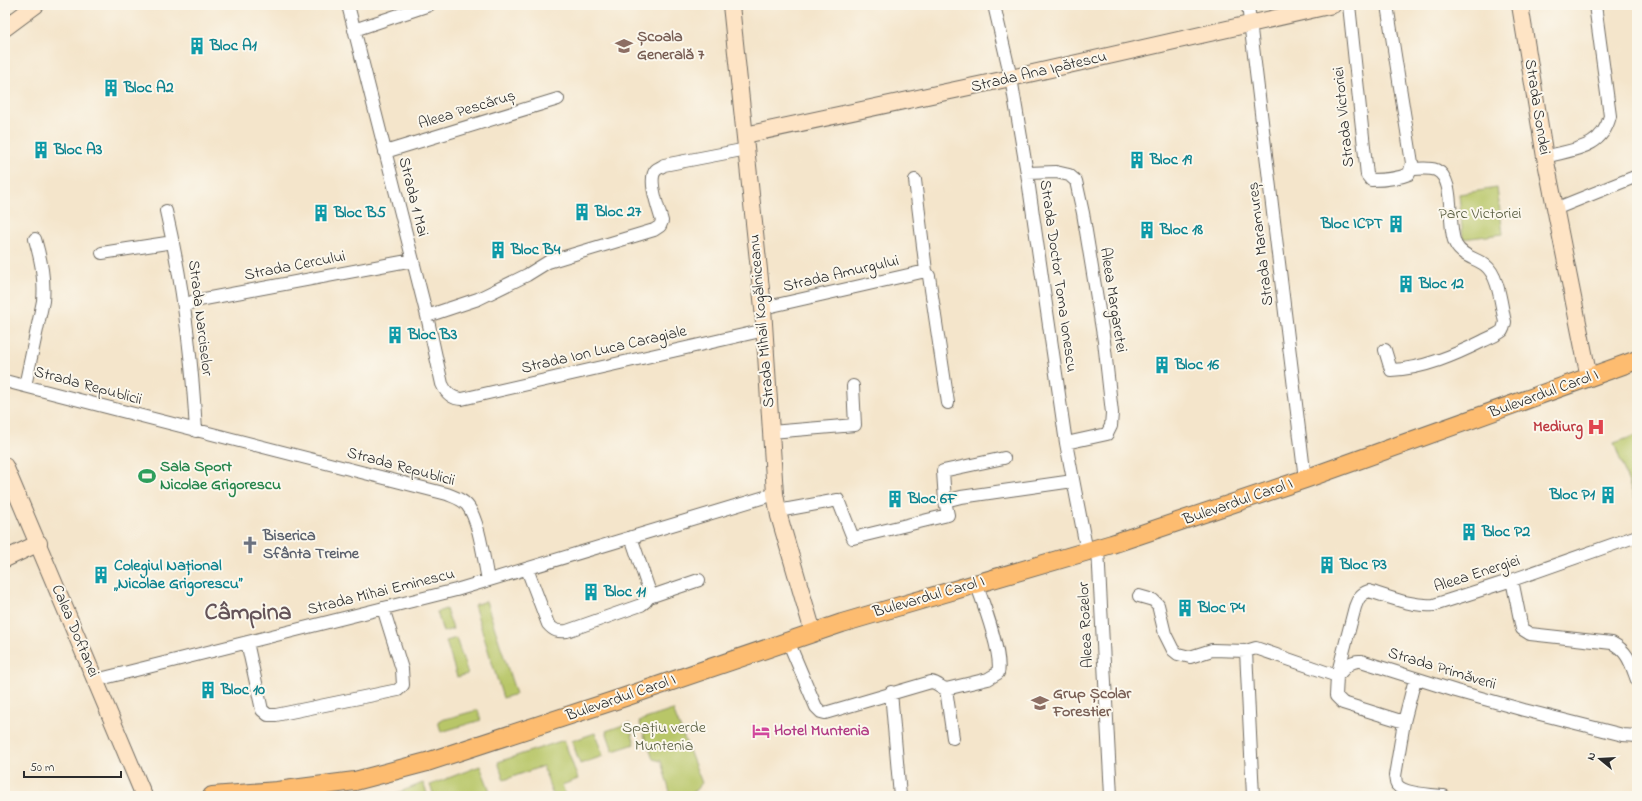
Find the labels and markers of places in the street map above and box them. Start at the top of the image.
place label: Școala Generală 7 [637,25,705,67]
place label: Bloc A1 [209,34,258,58]
building icon: Bloc A1 [187,36,207,56]
school or university icon: Școala Generală 7 [614,36,634,56]
place label: Bloc A2 [123,76,174,100]
building icon: Bloc A2 [101,78,121,98]
place label: Bloc A3 [53,138,103,162]
building icon: Bloc A3 [31,140,51,160]
place label: Bloc 19 [1149,148,1192,172]
building icon: Bloc 19 [1127,150,1147,170]
place label: Bloc 27 [594,200,642,224]
place label: Bloc B5 [333,201,387,225]
building icon: Bloc 27 [572,202,592,222]
building icon: Bloc B5 [311,203,331,223]
place label: Bloc ICPT [1320,212,1384,236]
building icon: Bloc ICPT [1386,214,1406,234]
place label: Bloc 18 [1159,218,1203,242]
building icon: Bloc 18 [1137,220,1157,240]
place label: Bloc B4 [510,238,561,262]
building icon: Bloc B4 [488,240,508,260]
place label: Bloc 12 [1418,272,1464,296]
building icon: Bloc 12 [1396,274,1416,294]
place label: Bloc B3 [407,323,458,347]
building icon: Bloc B3 [385,325,405,345]
place label: Bloc 16 [1174,353,1220,377]
building icon: Bloc 16 [1152,355,1172,375]
place label: Mediurg [1533,415,1583,440]
hospital icon: Mediurg [1586,417,1606,437]
place label: Sala Sport Nicolae Grigorescu [160,455,281,498]
sports icon: Sala Sport Nicolae Grigorescu [137,466,157,486]
place label: Bloc P1 [1549,483,1596,507]
building icon: Bloc P1 [1598,485,1618,505]
place label: Bloc 6F [907,487,958,511]
building icon: Bloc 6F [885,489,905,509]
place label: Bloc P2 [1481,520,1530,544]
building icon: Bloc P2 [1459,522,1479,542]
place label: Biserica Sfânta Treime [262,524,360,566]
church icon: Biserica Sfânta Treime [240,535,260,555]
place label: Bloc P3 [1339,553,1387,577]
place label: Colegiul Național „Nicolae Grigorescu” [113,554,243,597]
building icon: Bloc P3 [1317,555,1337,575]
building icon: Colegiul Național „Nicolae Grigorescu” [91,565,111,585]
place label: Bloc 11 [603,580,647,604]
building icon: Bloc 11 [581,582,601,602]
place label: Bloc P4 [1197,596,1245,620]
building icon: Bloc P4 [1175,598,1195,618]
place label: Bloc 10 [220,678,265,702]
building icon: Bloc 10 [198,680,218,700]
place label: Grup Școlar Forestier [1052,682,1132,724]
school or university icon: Grup Școlar Forestier [1030,693,1050,713]
place label: Hotel Muntenia [774,719,870,743]
hotel icon: Hotel Muntenia [751,721,771,741]

